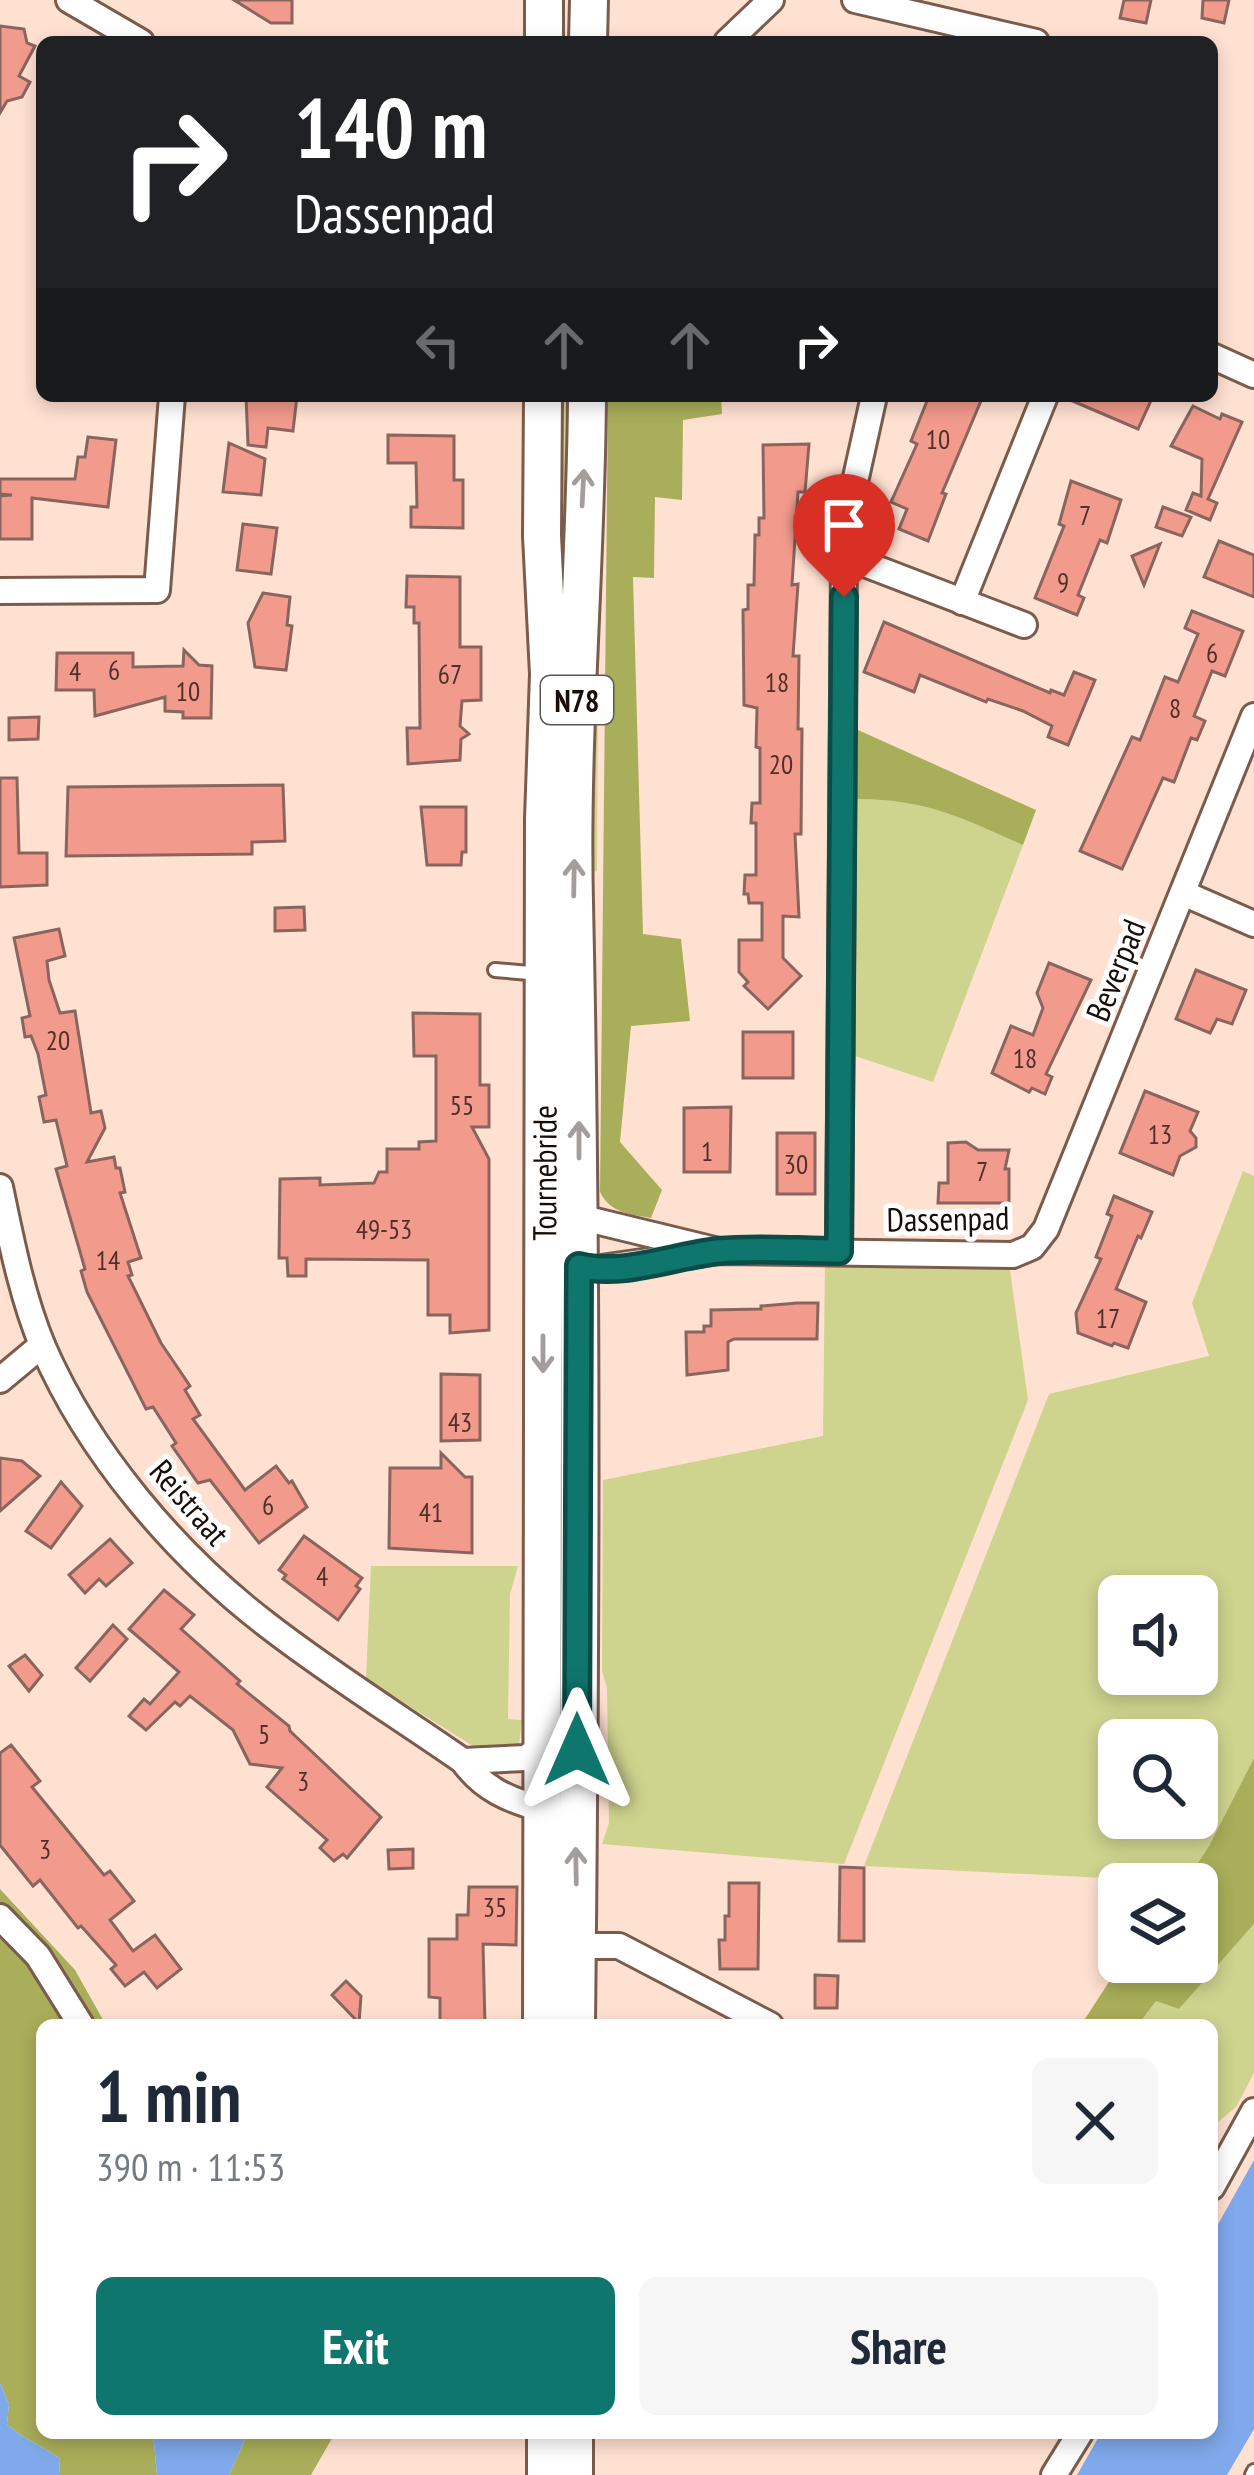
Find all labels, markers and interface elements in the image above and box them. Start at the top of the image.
text: 140 m [294,72,487,181]
icon: right [96,84,252,240]
text: Dassenpad [294,178,495,248]
icon: left [405,312,471,378]
icon: ahead [531,312,597,378]
icon: ahead [657,312,723,378]
icon: right [783,312,849,378]
house number: 10 [926,422,950,456]
one-way arrow [572,469,595,508]
pin [793,474,895,597]
icon: arrive [811,492,877,558]
house number: 7 [1079,498,1091,532]
house number: 9 [1057,565,1069,599]
house number: 6 [1206,636,1218,670]
house number: 6 [108,653,120,687]
house number: 4 [69,654,81,688]
house number: 67 [438,657,462,691]
house number: 18 [765,665,789,699]
house number: 10 [176,674,200,708]
road number: N78 [541,676,613,724]
house number: 8 [1169,691,1181,725]
house number: 20 [769,747,793,781]
one-way arrow [563,859,586,898]
street label: Beverpad [1075,913,1155,1027]
house number: 20 [46,1023,70,1057]
house number: 18 [1013,1041,1037,1075]
house number: 55 [450,1088,474,1122]
street label: Tournebride [522,1105,565,1241]
house number: 13 [1148,1117,1172,1151]
one-way arrow [567,1121,590,1160]
house number: 1 [701,1134,713,1168]
house number: 30 [784,1147,808,1181]
house number: 7 [976,1154,988,1188]
street label: Dassenpad [886,1195,1010,1241]
house number: 49-53 [356,1212,412,1246]
house number: 14 [96,1243,120,1277]
house number: 17 [1096,1301,1120,1335]
one-way arrow [532,1334,554,1373]
house number: 43 [448,1405,472,1439]
street label: Reistraat [141,1450,239,1554]
house number: 6 [262,1488,274,1522]
house number: 41 [419,1495,443,1529]
house number: 4 [316,1559,328,1593]
map controls [1098,1575,1218,1983]
button: sound [1098,1575,1218,1695]
position arrow [514,1687,640,1813]
house number: 5 [258,1717,270,1751]
button: search [1098,1719,1218,1839]
house number: 3 [297,1764,309,1798]
house number: 3 [39,1832,51,1866]
one-way arrow [565,1847,587,1886]
button: layers [1098,1863,1218,1983]
house number: 35 [483,1890,507,1924]
text: 1 min [96,2049,241,2142]
button: close [1032,2058,1158,2184]
text: 390 m · 11:53 [96,2141,285,2192]
button: Exit [96,2277,615,2415]
button: Share [639,2277,1158,2415]

